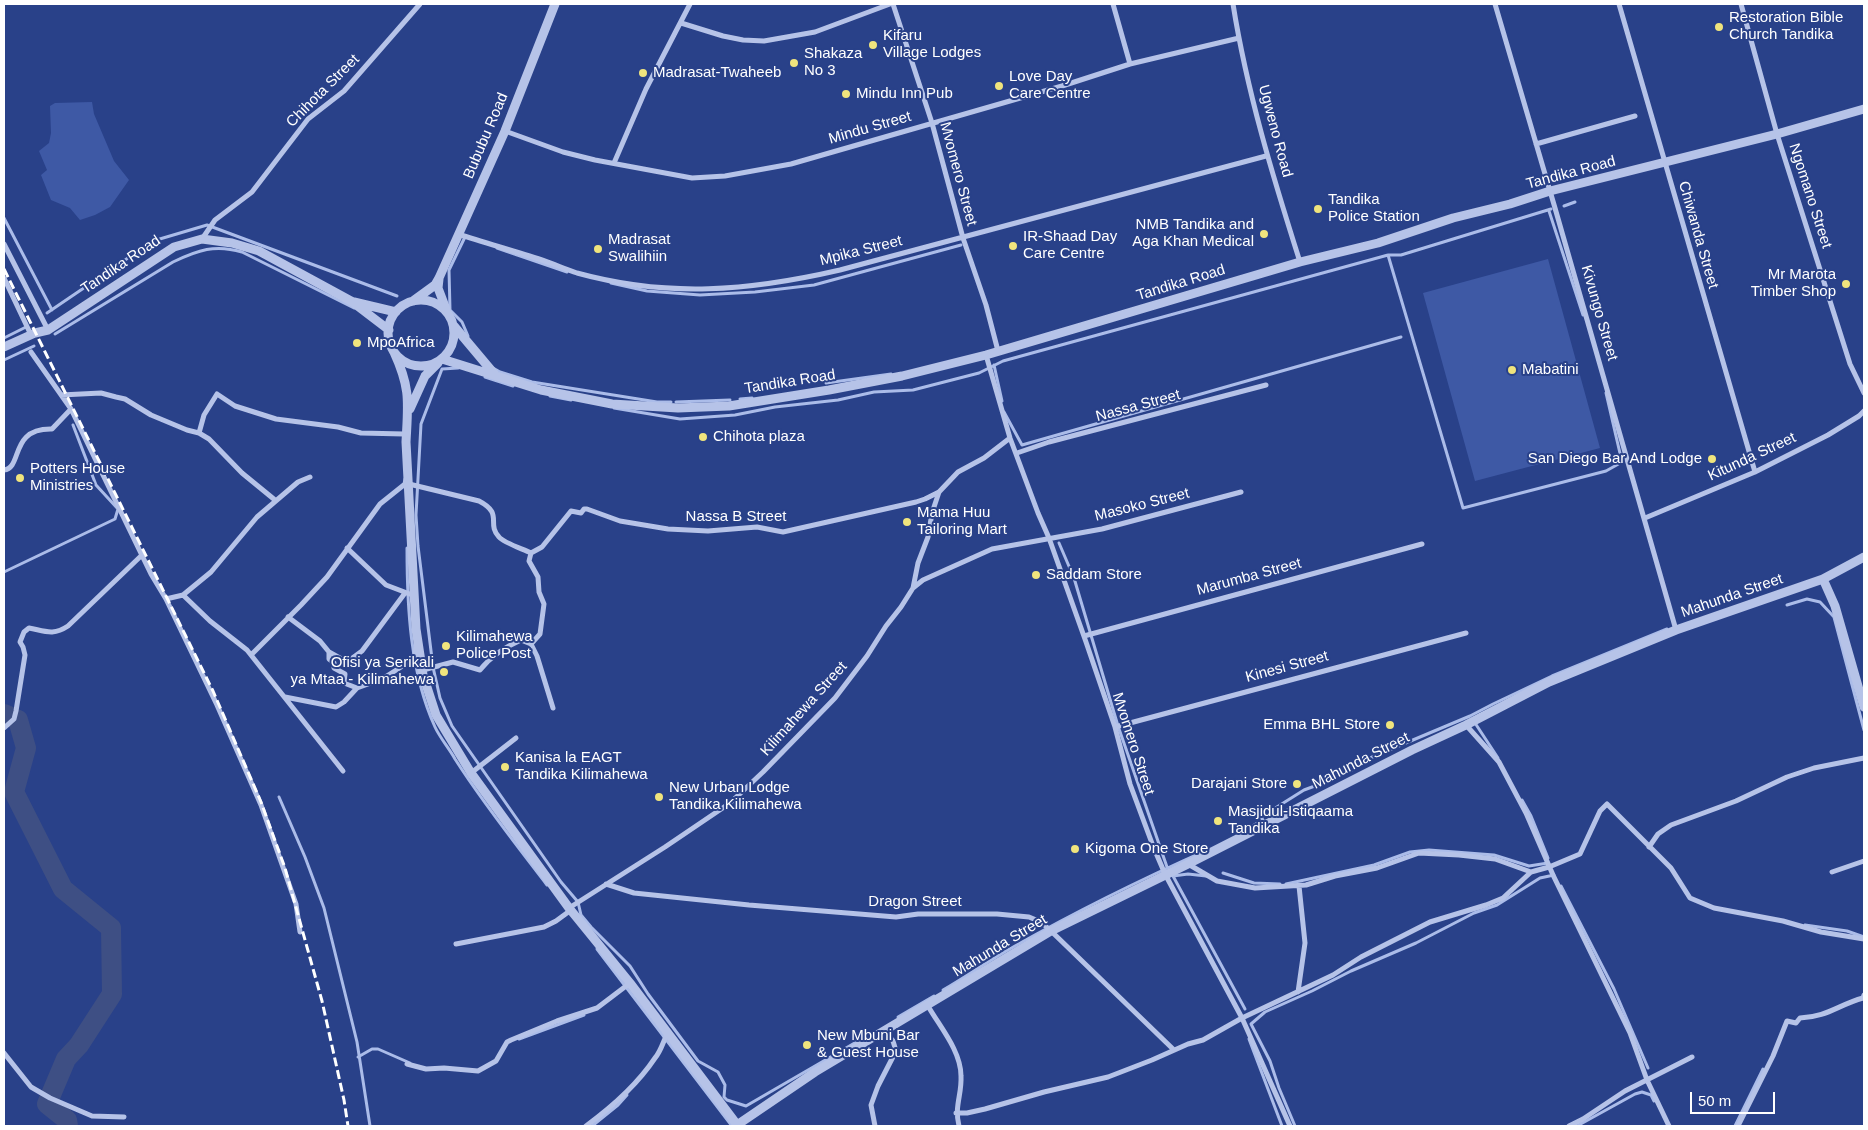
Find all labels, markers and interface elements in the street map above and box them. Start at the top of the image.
place label: Restoration Bible Church Tandika [1729,9,1843,44]
marker: Restoration Bible Church Tandika [1713,21,1725,33]
place label: Kifaru Village Lodges [883,27,981,62]
marker: Kifaru Village Lodges [867,39,879,51]
place label: Shakaza No 3 [804,45,862,80]
street label: Chihota Street [283,51,363,131]
marker: Shakaza No 3 [788,57,800,69]
place label: Madrasat-Twaheeb [653,64,781,82]
marker: Madrasat-Twaheeb [637,67,649,79]
place label: Love Day Care Centre [1009,68,1091,103]
marker: Love Day Care Centre [993,80,1005,92]
street label: Ugweno Road [1254,83,1296,179]
place label: Mindu Inn Pub [856,85,953,103]
marker: Mindu Inn Pub [840,88,852,100]
street label: Bububu Road [460,90,512,182]
street label: Mindu Street [827,108,913,148]
street label: Mvomero Street [935,120,981,228]
street label: Ngomano Street [1785,141,1835,251]
street label: Tandika Road [1524,152,1618,194]
street label: Chiwanda Street [1674,179,1722,291]
place label: Tandika Police Station [1328,191,1420,226]
marker: Tandika Police Station [1312,203,1324,215]
place label: NMB Tandika and Aga Khan Medical [1132,216,1254,251]
place label: IR-Shaad Day Care Centre [1023,228,1117,263]
marker: NMB Tandika and Aga Khan Medical [1258,228,1270,240]
place label: Madrasat Swalihiin [608,231,671,266]
street label: Tandika Road [78,232,164,298]
street label: Mpika Street [818,232,904,270]
marker: IR-Shaad Day Care Centre [1007,240,1019,252]
marker: Madrasat Swalihiin [592,243,604,255]
street label: Tandika Road [1135,261,1227,305]
street label: Kivungo Street [1577,263,1621,363]
place label: Mr Marota Timber Shop [1751,266,1836,301]
marker: Mr Marota Timber Shop [1840,278,1852,290]
place label: MpoAfrica [367,334,435,352]
marker: MpoAfrica [351,337,363,349]
place label: Mabatini [1522,361,1579,379]
marker: Mabatini [1506,364,1518,376]
street label: Tandika Road [743,366,837,398]
street label: Nassa Street [1094,386,1182,426]
place label: Chihota plaza [713,428,805,446]
street label: Kitunda Street [1705,429,1799,485]
marker: Chihota plaza [697,431,709,443]
place label: San Diego Bar And Lodge [1528,450,1702,468]
marker: San Diego Bar And Lodge [1706,453,1718,465]
place label: Potters House Ministries [30,460,125,495]
marker: Potters House Ministries [14,472,26,484]
street label: Masoko Street [1093,485,1191,525]
place label: Mama Huu Tailoring Mart [917,504,1007,539]
street label: Nassa B Street [686,508,786,526]
marker: Mama Huu Tailoring Mart [901,516,913,528]
street label: Marumba Street [1195,554,1303,600]
place label: Saddam Store [1046,566,1142,584]
marker: Saddam Store [1030,569,1042,581]
street label: Mahunda Street [1679,570,1785,622]
place label: Kilimahewa Police Post [456,628,533,663]
marker: Kilimahewa Police Post [440,640,452,652]
street label: Kinesi Street [1244,647,1330,687]
place label: Ofisi ya Serikali ya Mtaa - Kilimahewa [291,654,434,689]
street label: Kilimahewa Street [757,658,851,760]
marker: Ofisi ya Serikali ya Mtaa - Kilimahewa [438,666,450,678]
street label: Mvomero Street [1108,690,1158,798]
place label: Emma BHL Store [1263,716,1380,734]
marker: Emma BHL Store [1384,719,1396,731]
street label: Mahunda Street [1309,729,1413,793]
place label: Kanisa la EAGT Tandika Kilimahewa [515,749,648,784]
marker: Kanisa la EAGT Tandika Kilimahewa [499,761,511,773]
place label: Darajani Store [1191,775,1287,793]
marker: Darajani Store [1291,778,1303,790]
place label: New Urban Lodge Tandika Kilimahewa [669,779,802,814]
marker: New Urban Lodge Tandika Kilimahewa [653,791,665,803]
place label: Masjidul-Istiqaama Tandika [1228,803,1353,838]
marker: Masjidul-Istiqaama Tandika [1212,815,1224,827]
place label: Kigoma One Store [1085,840,1208,858]
marker: Kigoma One Store [1069,843,1081,855]
street label: Dragon Street [868,893,962,911]
street label: Mahunda Street [950,911,1050,981]
place label: New Mbuni Bar & Guest House [817,1027,920,1062]
marker: New Mbuni Bar & Guest House [801,1039,813,1051]
scale bar [1693,1082,1778,1114]
text: 50 m [1698,1092,1731,1109]

